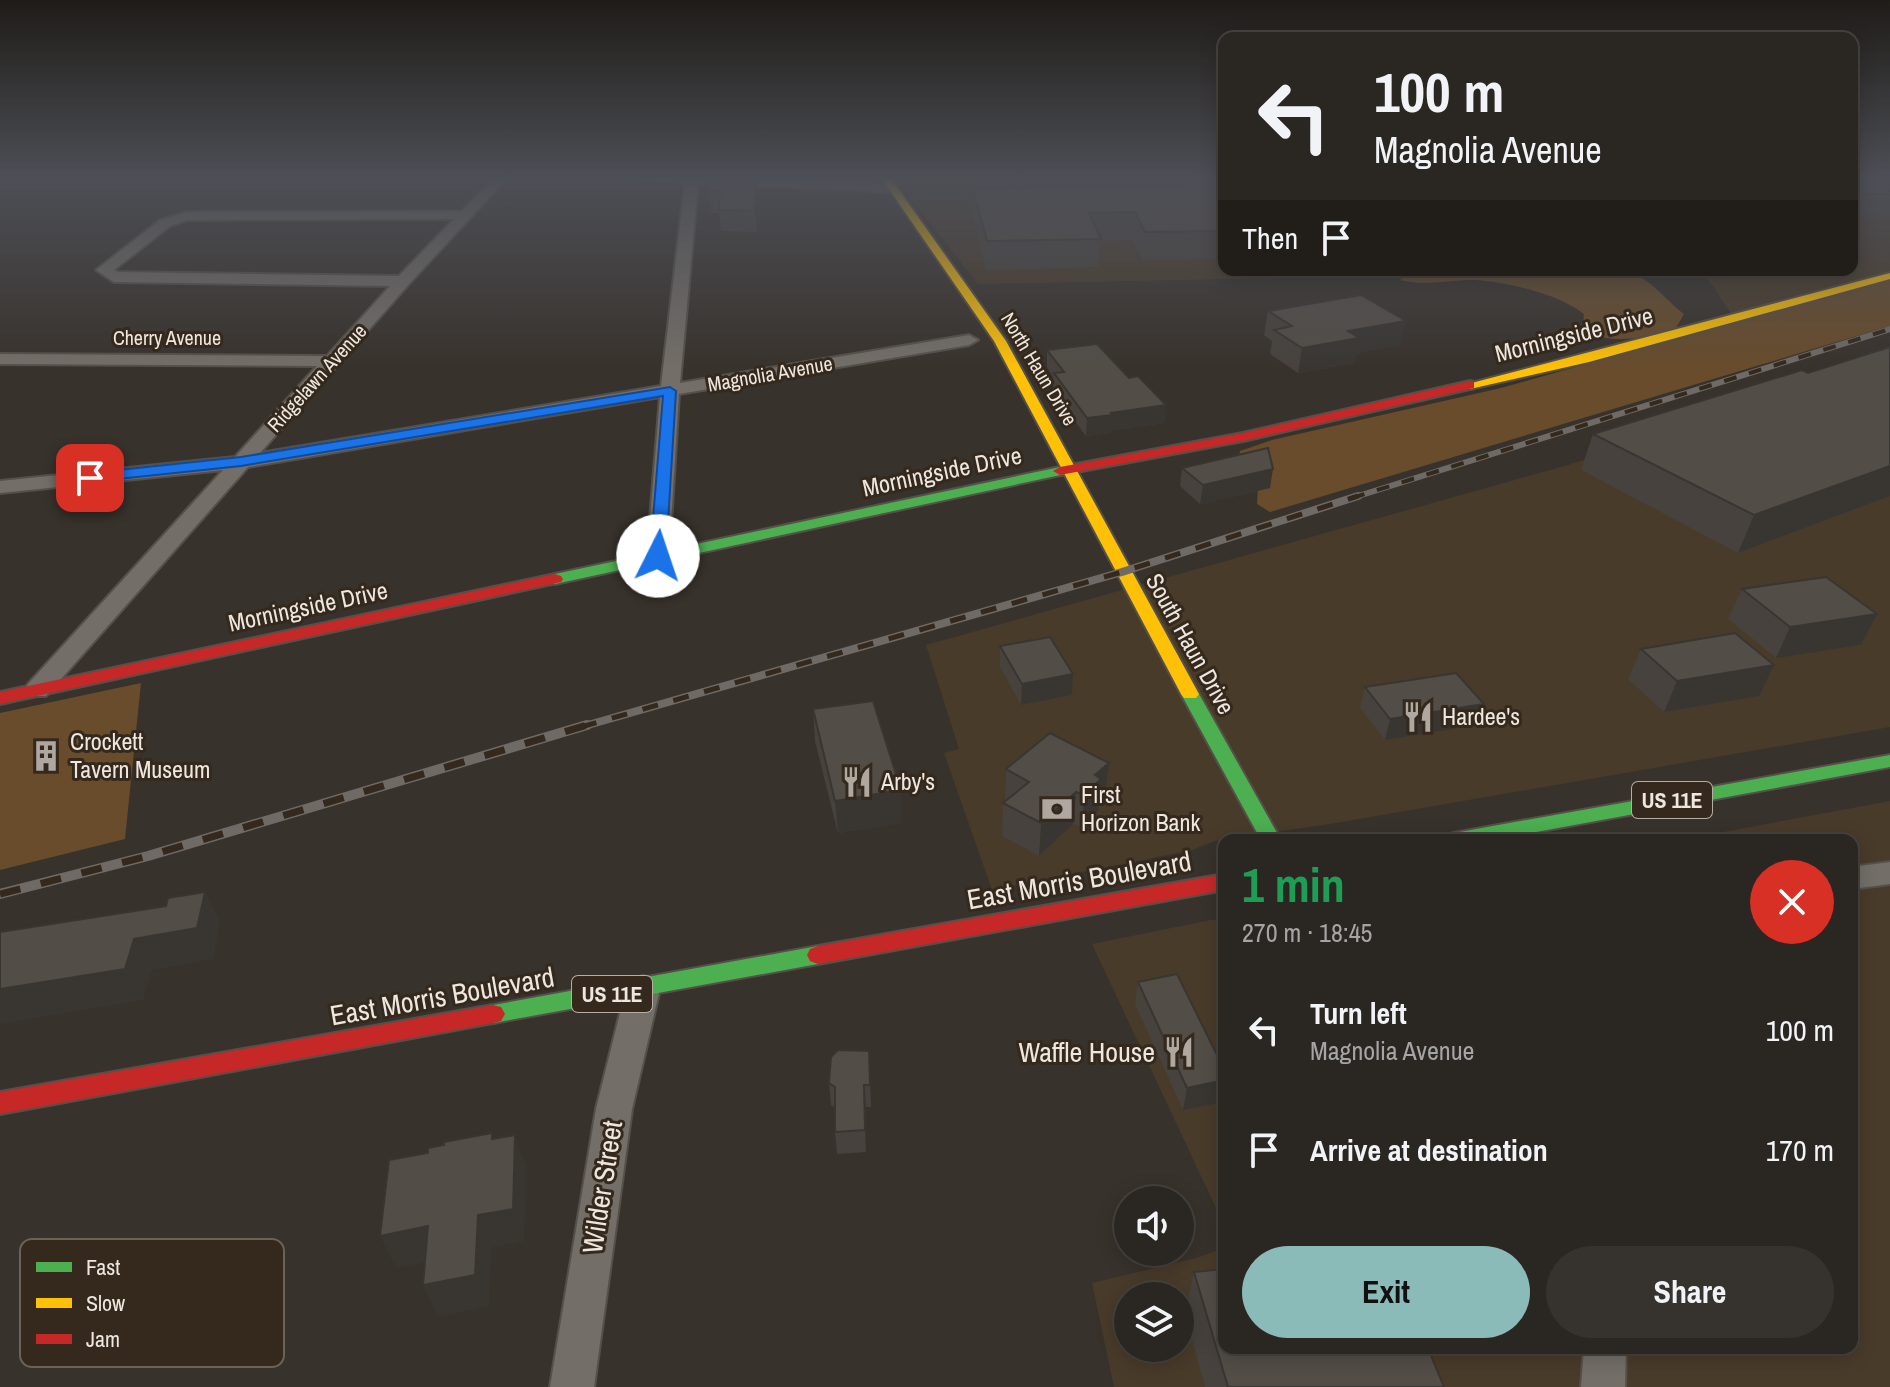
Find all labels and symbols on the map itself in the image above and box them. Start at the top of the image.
street label: Morningside Drive [1491,299,1656,369]
street label: North Haun Drive [995,307,1084,430]
street label: Ridgelawn Avenue [261,318,372,437]
street label: Cherry Avenue [113,324,221,351]
street label: Magnolia Avenue [705,349,835,398]
street label: Morningside Drive [859,439,1024,504]
pin [56,444,124,512]
position arrow [616,514,700,598]
street label: South Haun Drive [1139,567,1243,720]
street label: Morningside Drive [225,574,390,639]
restaurant icon: Hardee's [1401,700,1435,734]
place label: Hardee's [1442,700,1520,732]
place label: Crockett Tavern Museum [70,725,210,785]
building icon: Crockett Tavern Museum [29,739,63,773]
restaurant icon: Arby's [840,765,874,799]
place label: Arby's [880,765,935,797]
place label: First Horizon Bank [1081,778,1200,838]
road number: US 11E [1632,782,1712,818]
bank icon: First Horizon Bank [1040,792,1074,826]
street label: East Morris Boulevard [964,842,1194,918]
street label: East Morris Boulevard [327,958,557,1034]
road number: US 11E [572,976,652,1012]
place label: Waffle House [1018,1033,1155,1071]
restaurant icon: Waffle House [1162,1035,1196,1069]
street label: Wilder Street [573,1118,631,1256]
legend [20,1239,284,1367]
text: Fast [86,1252,120,1282]
text: Slow [86,1288,125,1318]
text: Jam [86,1324,120,1354]

